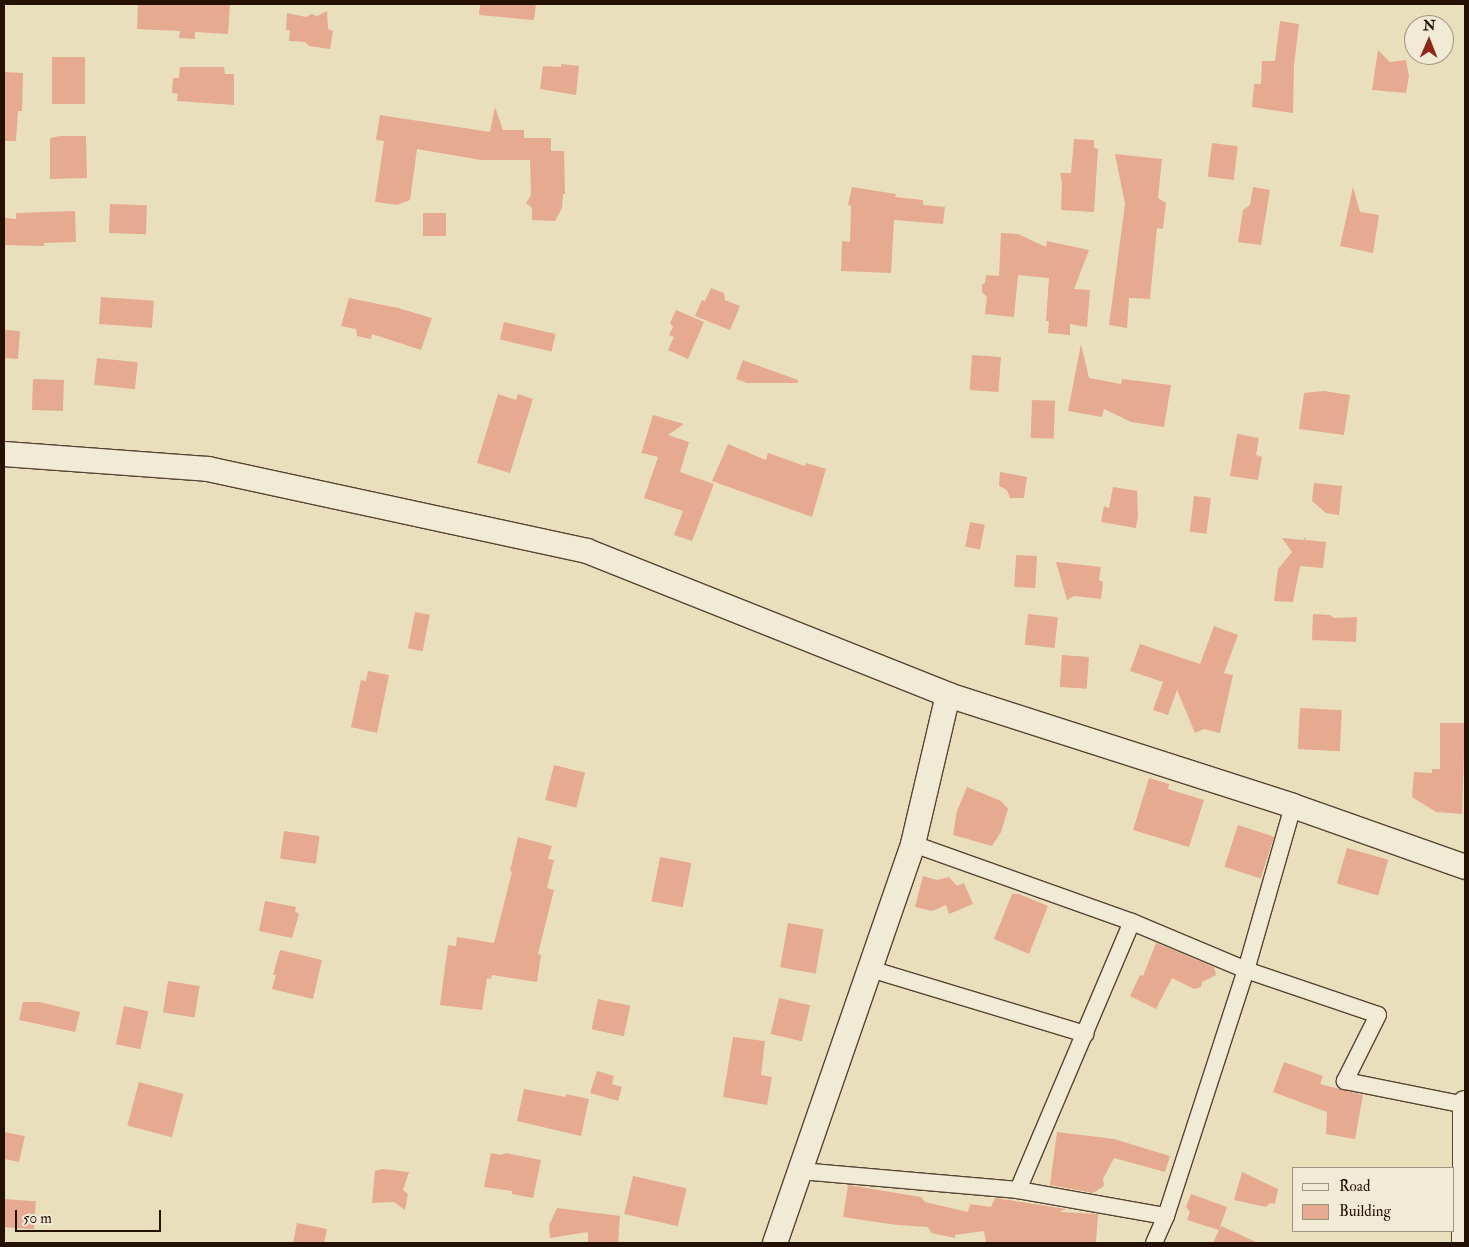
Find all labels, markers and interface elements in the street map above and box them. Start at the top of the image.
north arrow [1404,15,1454,65]
text: N [1423,17,1436,34]
legend [1292,1167,1454,1232]
text: Road [1339,1177,1370,1196]
scale bar [18,1200,164,1232]
text: Building [1339,1202,1391,1221]
text: 50 m [23,1209,52,1228]

